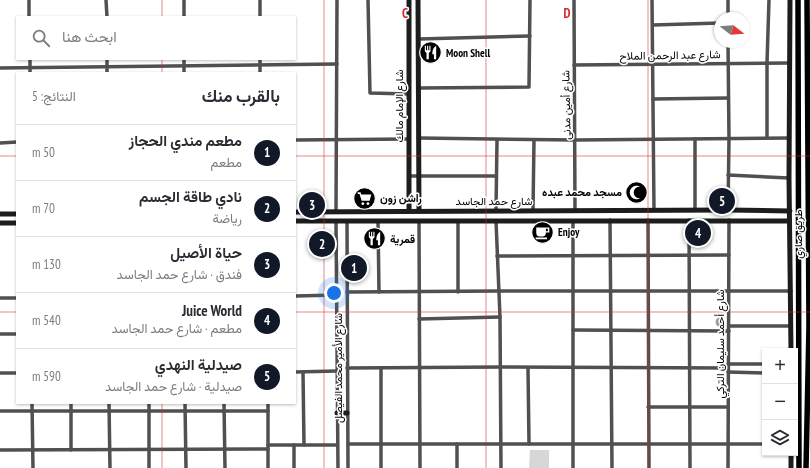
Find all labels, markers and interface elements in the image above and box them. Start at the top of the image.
text: C [402,5,408,22]
text: D [564,5,571,22]
north arrow [714,12,750,48]
search box [16,16,296,60]
icon: search [30,27,52,49]
text: ابحث هنا [62,27,117,46]
restaurant icon: Moon Shell [417,40,443,66]
place label: Moon Shell [446,46,490,60]
street label: شارع عبد الرحمن الملاح [619,47,721,64]
street label: شارع الإمام مالك [392,69,407,142]
street label: شارع أمين مدنى [558,70,575,140]
text: بالقرب منك [202,85,280,107]
text: النتائج: 5 [32,88,76,105]
text: مطعم مندي الحجاز [129,131,242,150]
text: 50 m [32,144,55,161]
text: 1 [264,144,270,161]
text: مطعم [211,154,242,171]
mosque icon: مسجد محمد عبده [624,179,650,205]
supermarket icon: راشن زون [352,185,378,211]
place label: مسجد محمد عبده [542,185,622,199]
pin: 5 [709,186,735,216]
text: نادي طاقة الجسم [139,187,242,206]
pin: 3 [299,190,325,220]
place label: راشن زون [380,191,422,205]
street label: شارع حمد الجاسد [456,194,533,209]
text: 70 m [32,200,55,217]
text: 2 [264,200,270,217]
street label: طريق صاري [791,209,808,259]
text: رياضة [212,210,242,227]
pin: 4 [685,218,711,248]
cafe icon: Enjoy [530,219,556,245]
place label: Enjoy [558,225,580,239]
restaurant icon: قمرية [362,226,388,252]
pin: 2 [309,229,335,259]
place label: قمرية [390,232,415,246]
text: حياة الأصيل [170,243,242,262]
pin: 1 [341,253,367,283]
text: 130 m [32,256,61,273]
text: 3 [264,256,270,273]
text: فندق · شارع حمد الجاسد [117,266,242,283]
your location [324,283,344,303]
street label: شارع أحمد سليمان التركي [713,289,730,398]
text: Juice World [182,301,242,320]
text: 540 m [32,312,61,329]
text: 4 [264,312,270,329]
street label: شارع الأمير محمد الفيصل [331,313,346,423]
text: مطعم · شارع حمد الجاسد [111,320,242,337]
map controls [762,348,798,456]
button: + [762,348,798,384]
text: صيدلية النهدي [155,355,242,374]
text: 590 m [32,368,61,385]
text: 5 [264,368,270,385]
text: صيدلية · شارع حمد الجاسد [105,378,242,395]
button: − [762,384,798,420]
button: layers [762,420,798,456]

